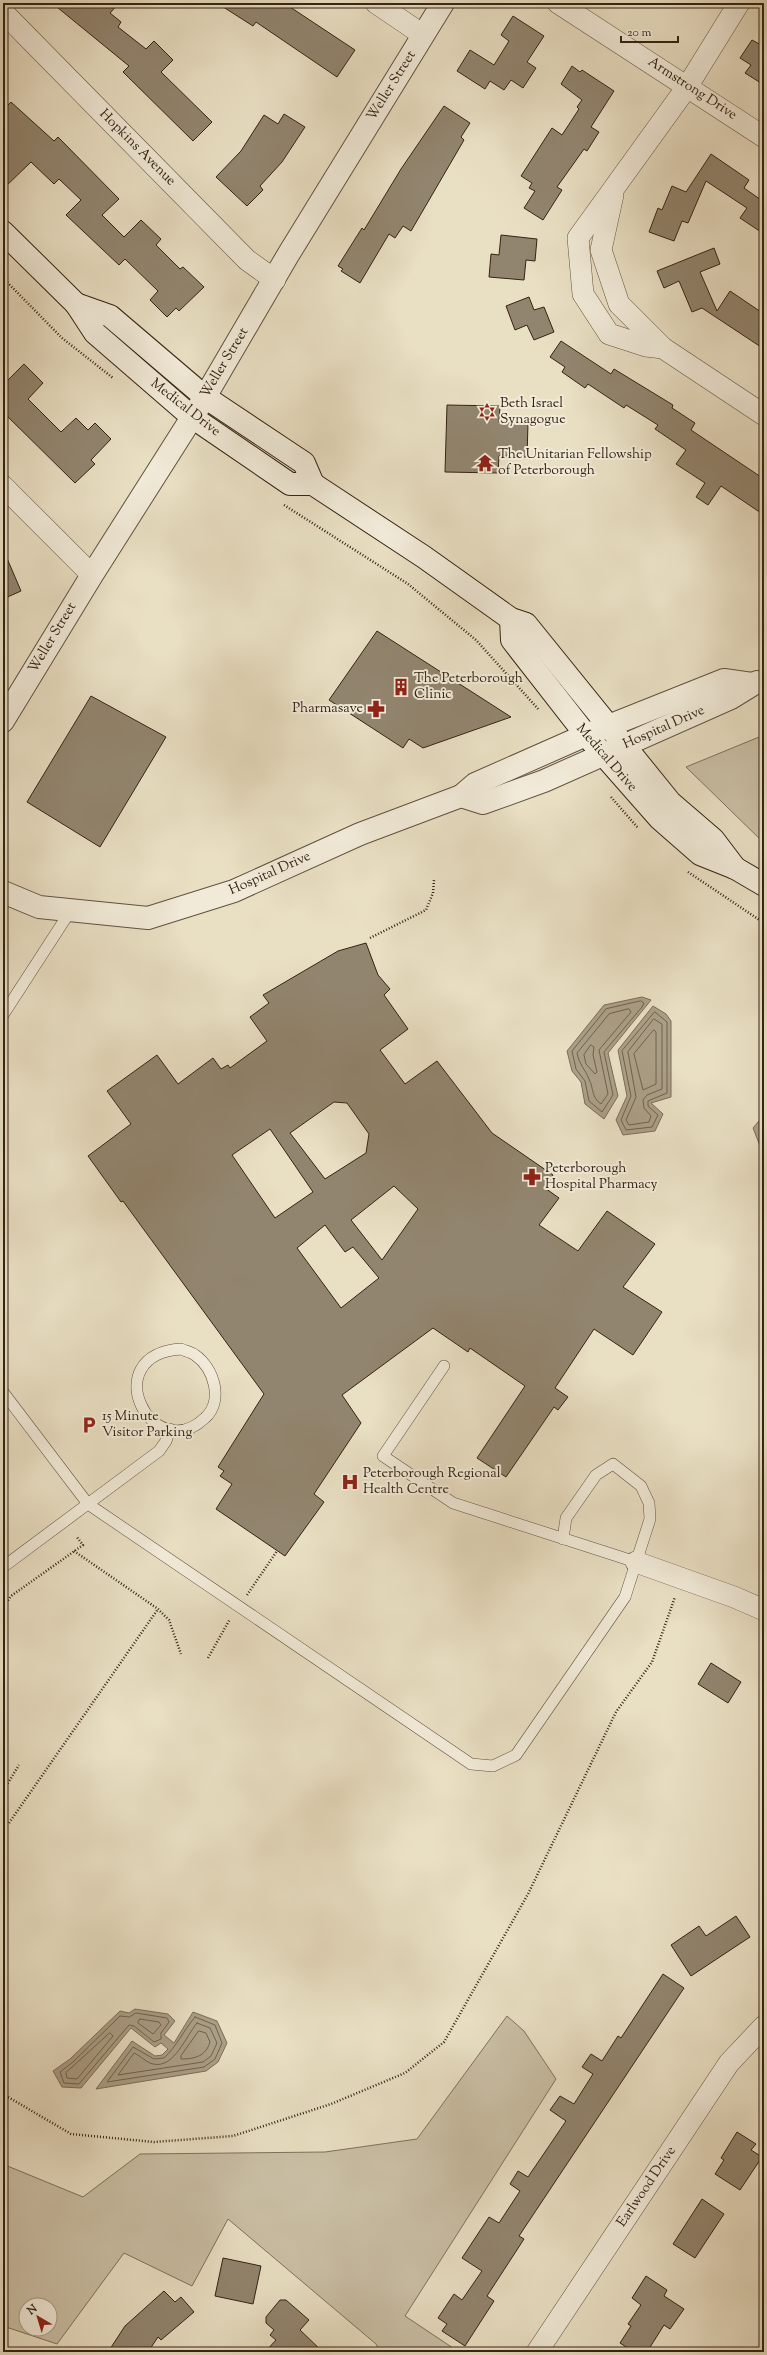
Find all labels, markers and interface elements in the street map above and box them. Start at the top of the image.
scale bar [621,18,678,44]
text: 20 m [627,24,652,42]
street label: Weller Street [363,47,422,125]
street label: Armstrong Drive [643,53,741,125]
street label: Hopkins Avenue [94,105,180,191]
street label: Weller Street [196,324,254,402]
street label: Medical Drive [146,374,224,442]
place label: Beth Israel Synagogue [500,394,566,430]
synagogue icon: Beth Israel Synagogue [477,402,497,422]
place label: The Unitarian Fellowship of Peterborough [498,445,652,481]
temple icon: The Unitarian Fellowship of Peterborough [475,453,495,473]
street label: Weller Street [24,599,82,677]
place label: The Peterborough Clinic [414,669,523,705]
building icon: The Peterborough Clinic [391,677,411,697]
place label: Pharmasave [292,699,363,719]
pharmacy icon: Pharmasave [366,699,386,719]
street label: Hospital Drive [620,701,708,755]
street label: Medical Drive [571,720,641,796]
street label: Hospital Drive [226,847,314,901]
place label: Peterborough Hospital Pharmacy [545,1159,657,1195]
pharmacy icon: Peterborough Hospital Pharmacy [522,1167,542,1187]
place label: 15 Minute Visitor Parking [102,1407,192,1443]
parking icon: 15 Minute Visitor Parking [79,1415,99,1435]
place label: Peterborough Regional Health Centre [363,1464,501,1500]
hospital icon: Peterborough Regional Health Centre [340,1472,360,1492]
street label: Earlwood Drive [613,2143,681,2231]
north arrow [18,2297,58,2337]
text: N [23,2301,41,2320]

